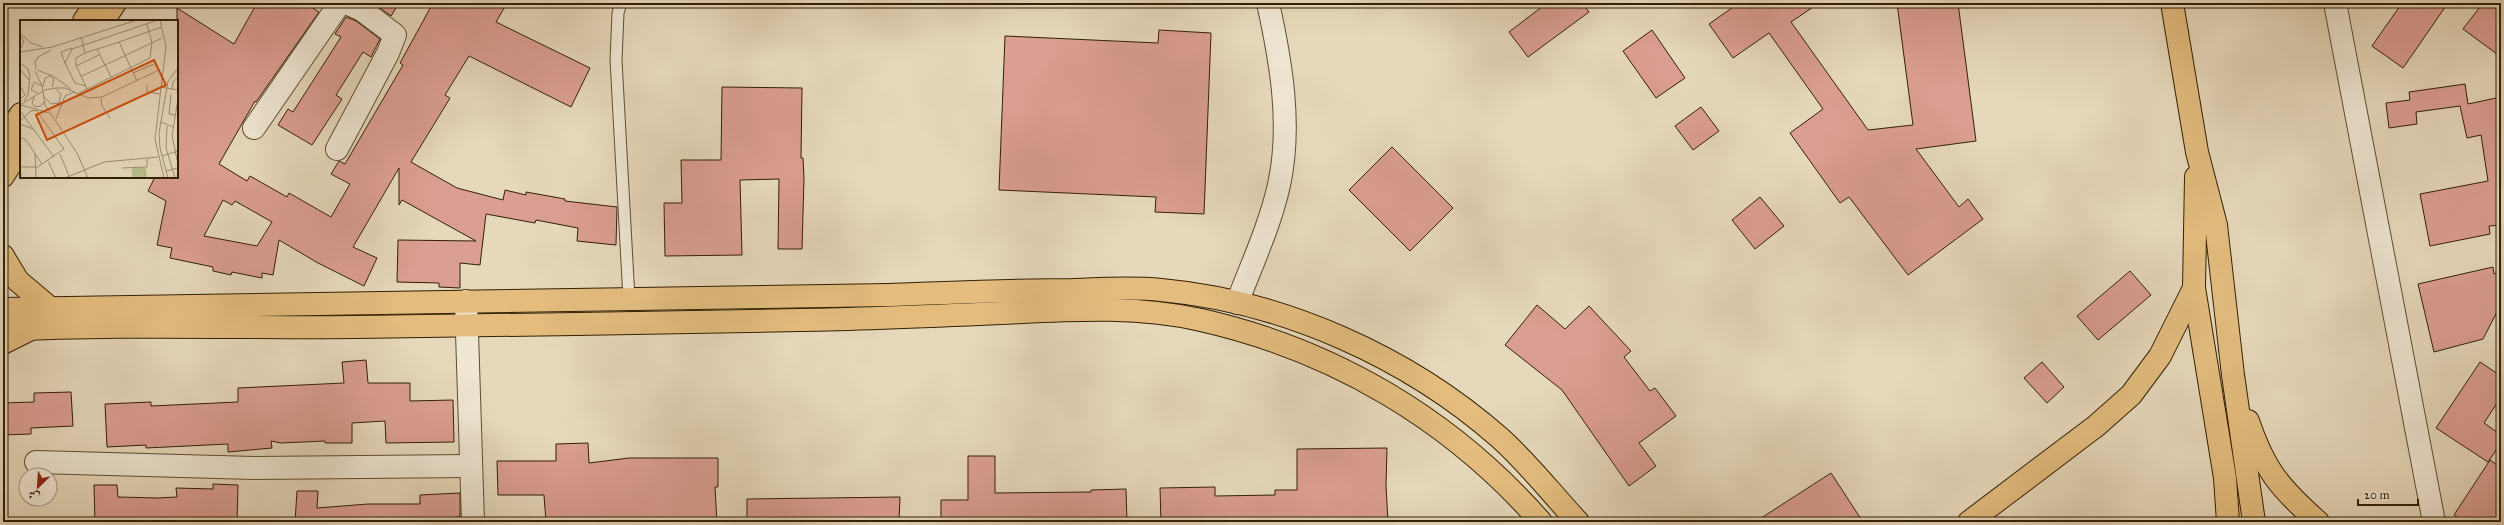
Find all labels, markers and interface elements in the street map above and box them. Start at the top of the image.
inset map [20,20,178,178]
north arrow [18,467,58,507]
scale bar [2358,481,2418,507]
text: ش [26,487,42,504]
text: 20 m [2364,488,2390,502]

